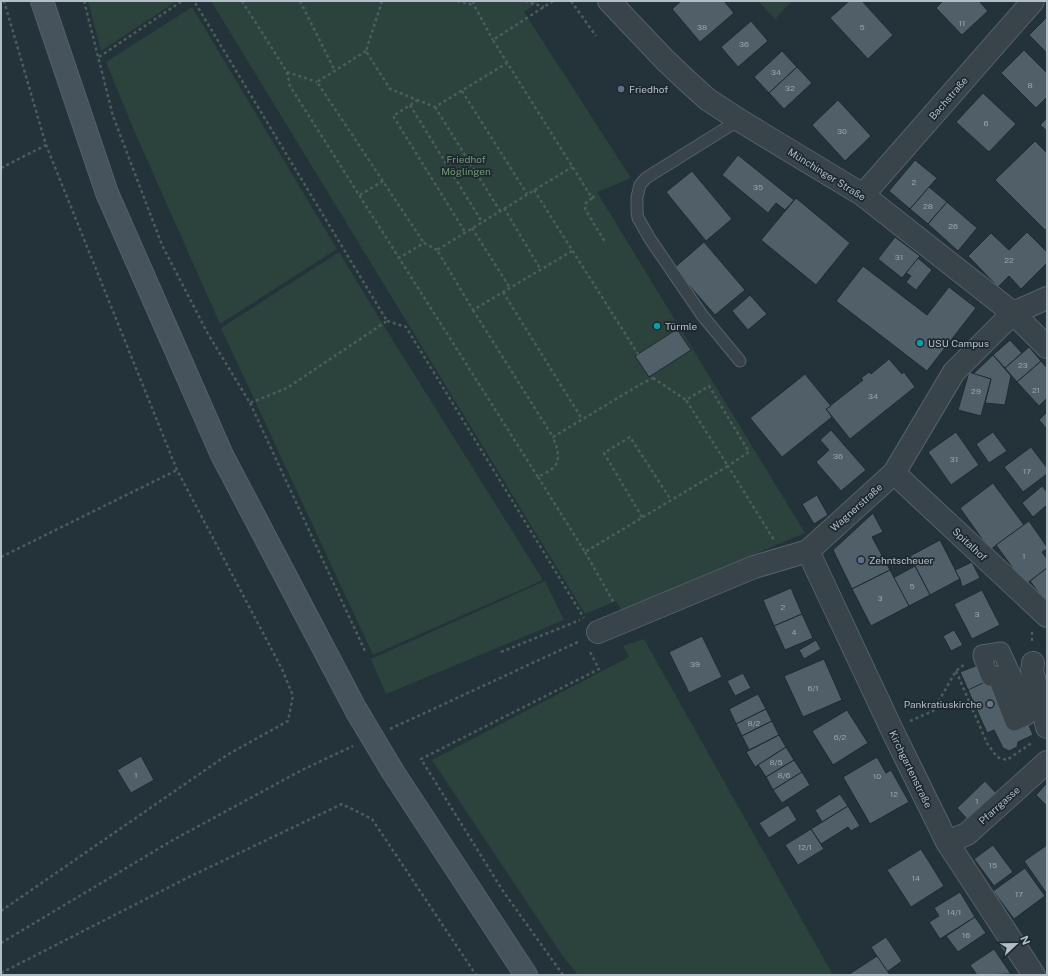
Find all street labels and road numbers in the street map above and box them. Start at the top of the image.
street label: Bachstraße [926,74,970,122]
street label: Münchinger Straße [786,145,868,203]
street label: Wagnerstraße [828,480,885,533]
street label: Spitalhof [950,525,990,563]
street label: Kirchgartenstraße [887,728,935,810]
street label: Pfarrgasse [976,783,1022,826]

